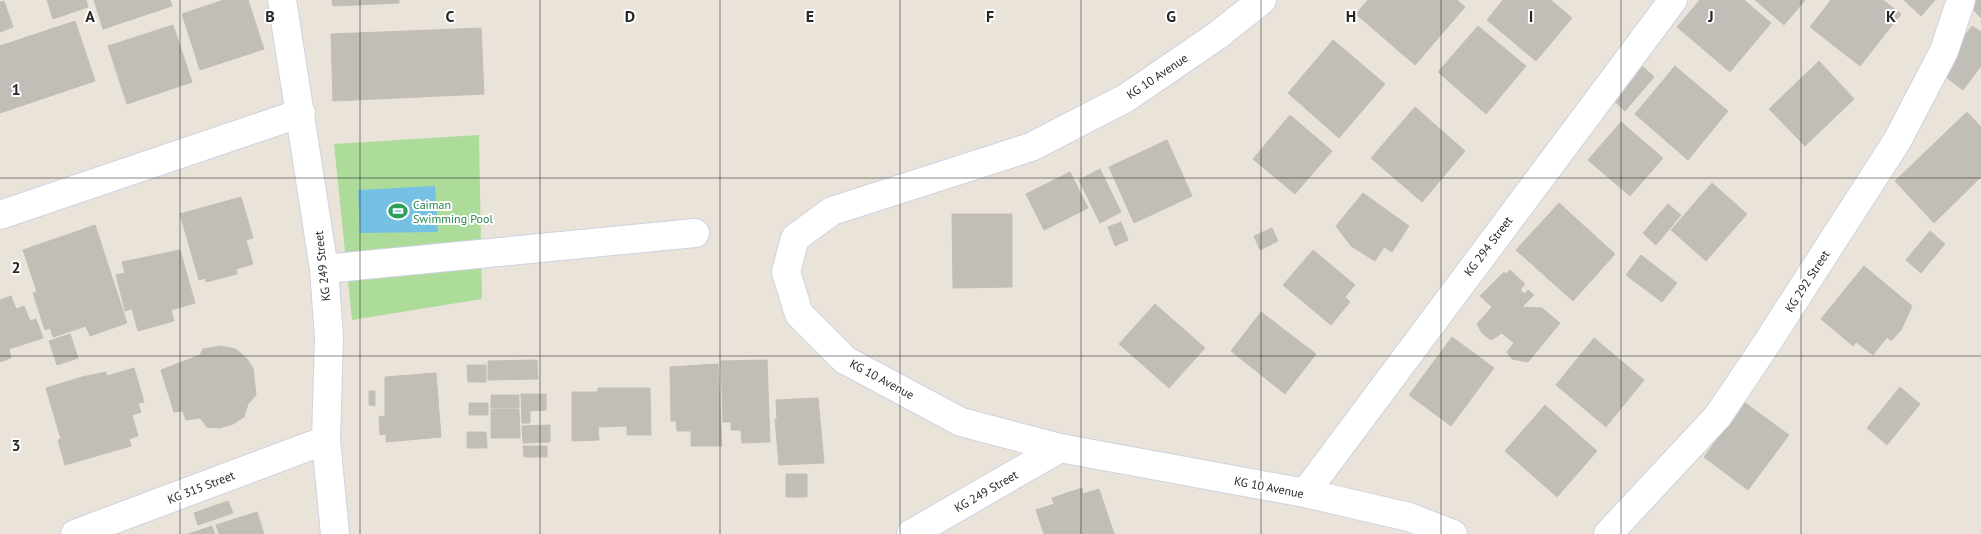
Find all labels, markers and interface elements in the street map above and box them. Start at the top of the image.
text: A [85,6,95,26]
text: B [265,6,275,26]
text: C [446,6,455,26]
text: D [625,6,635,26]
text: E [806,6,814,26]
text: F [986,6,994,26]
text: G [1166,6,1176,26]
text: H [1346,6,1356,26]
text: I [1529,6,1533,26]
text: J [1707,6,1714,26]
text: K [1886,6,1896,26]
street label: KG 10 Avenue [1124,50,1190,102]
text: 1 [11,79,21,99]
place label: Caiman Swimming Pool [413,197,493,226]
sports icon: Caiman Swimming Pool [387,200,409,222]
street label: KG 294 Street [1461,213,1515,279]
street label: KG 249 Street [311,230,333,302]
street label: KG 292 Street [1781,247,1833,315]
text: 2 [11,257,21,277]
street label: KG 10 Avenue [847,356,917,402]
text: 3 [11,435,21,455]
street label: KG 315 Street [165,467,237,507]
street label: KG 249 Street [952,467,1020,515]
street label: KG 10 Avenue [1233,473,1305,501]

